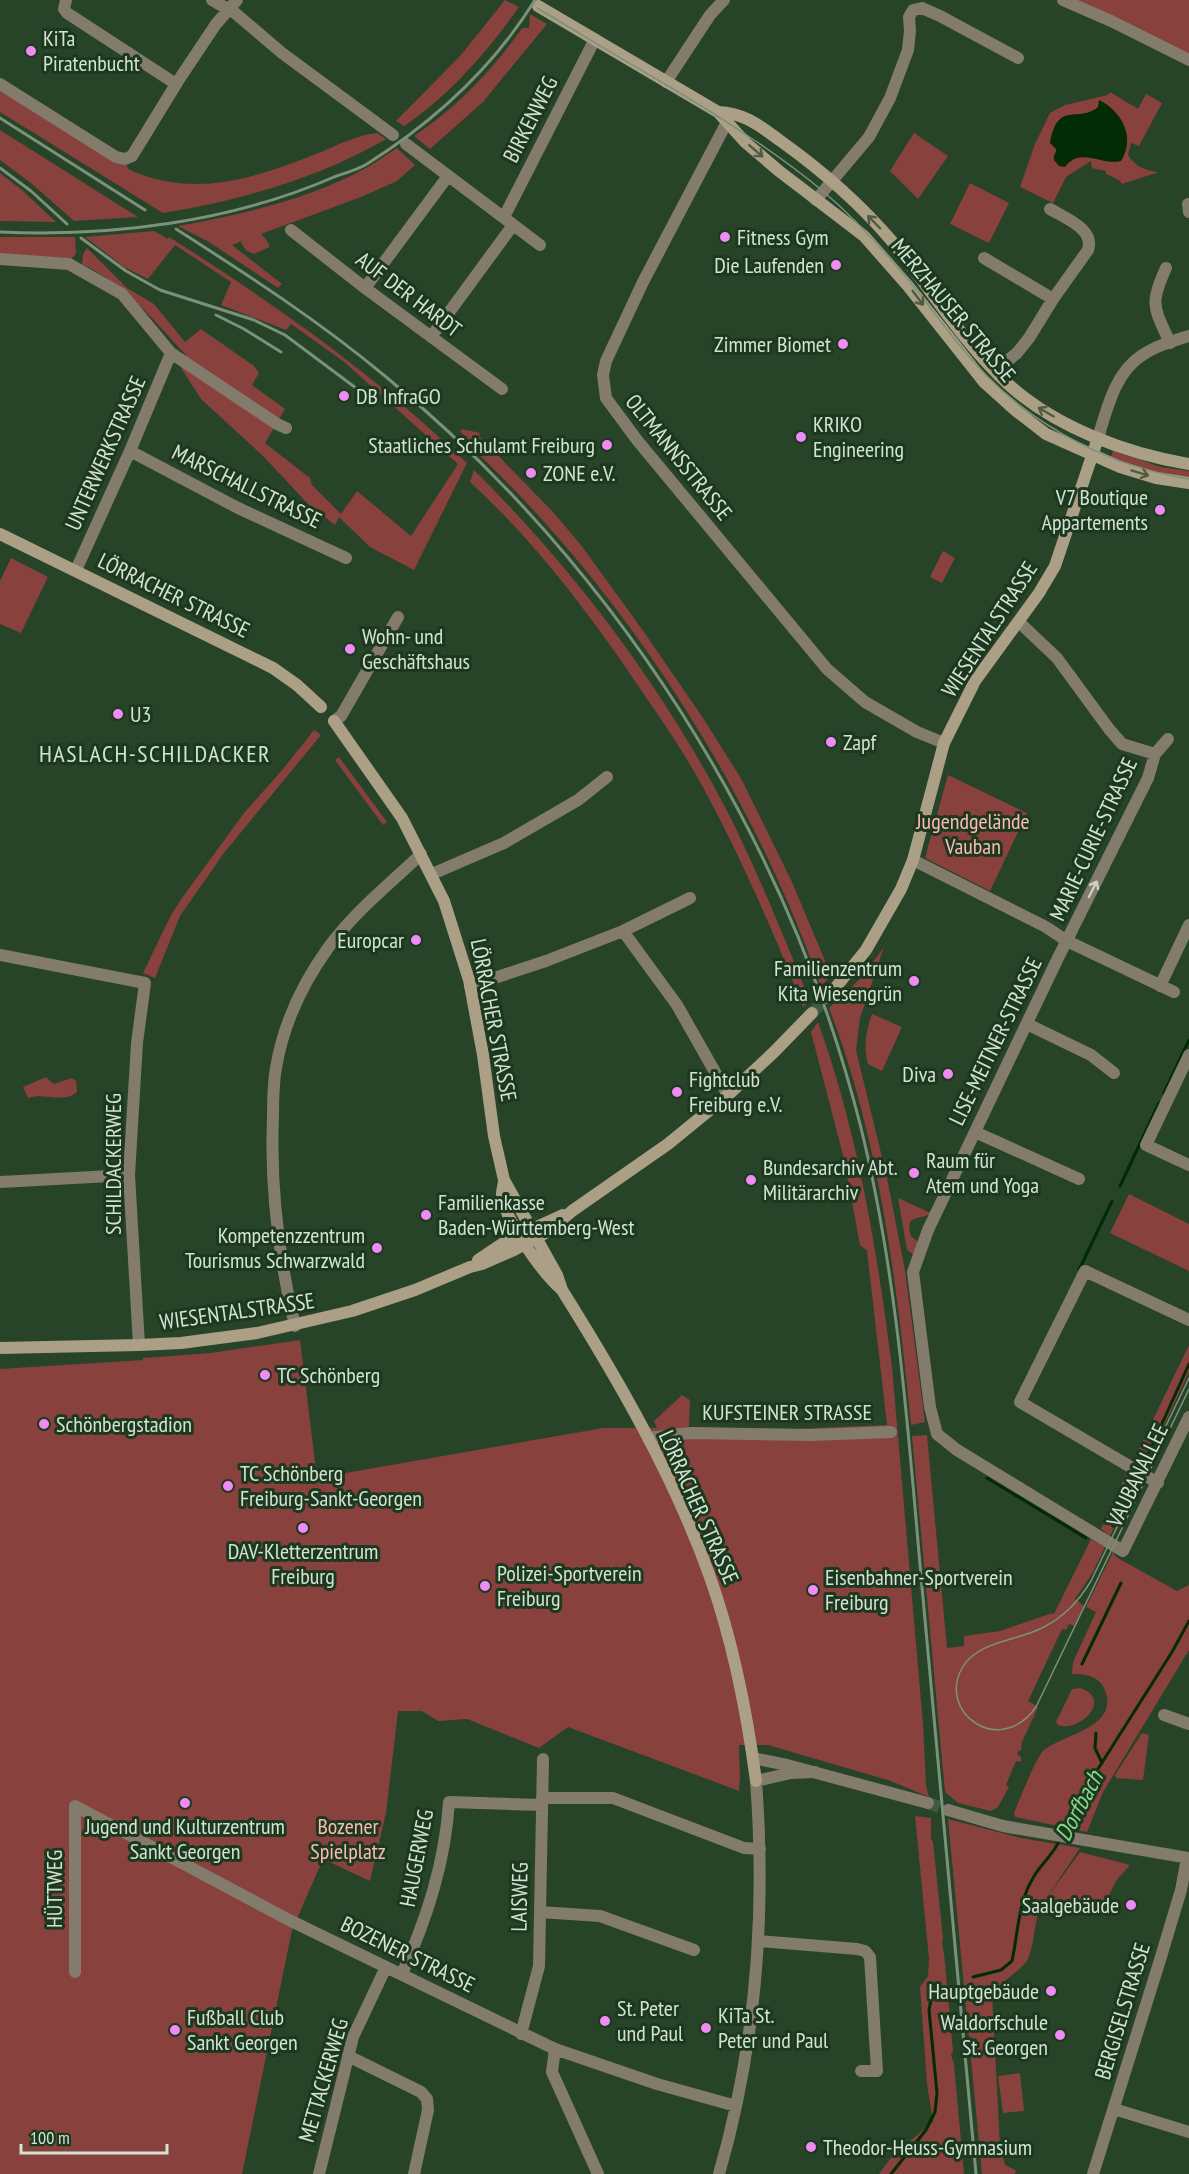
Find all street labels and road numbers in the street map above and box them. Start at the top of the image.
street label: BIRKENWEG [496,71,564,167]
street label: MERZHAUSER STRASSE [886,232,1022,388]
street label: AUF DER HARDT [351,245,468,343]
street label: UNTERWERKSTRASSE [58,371,152,535]
street label: OLTMANNSSTRASSE [620,388,738,526]
street label: MARSCHALLSTRASSE [168,438,326,534]
street label: LÖRRACHER STRASSE [94,546,254,644]
street label: WIESENTALSTRASSE [935,556,1043,702]
street label: MARIE-CURIE-STRASSE [1043,753,1143,925]
street label: LÖRRACHER STRASSE [465,936,523,1104]
street label: LISE-MEITNER-STRASSE [942,952,1048,1130]
street label: SCHILDACKERWEG [99,1093,127,1235]
street label: WIESENTALSTRASSE [158,1286,316,1336]
street label: KUFSTEINER STRASSE [702,1398,872,1426]
street label: VAUBANALLEE [1100,1419,1174,1532]
street label: LÖRRACHER STRASSE [653,1426,745,1588]
street label: HAUGERWEG [393,1807,439,1909]
street label: HÜTTWEG [40,1850,68,1928]
street label: LAISWEG [504,1862,534,1932]
street label: BOZENER STRASSE [336,1910,480,1998]
street label: BERGISELSTRASSE [1088,1939,1156,2083]
street label: METTACKERWEG [292,2015,354,2145]

